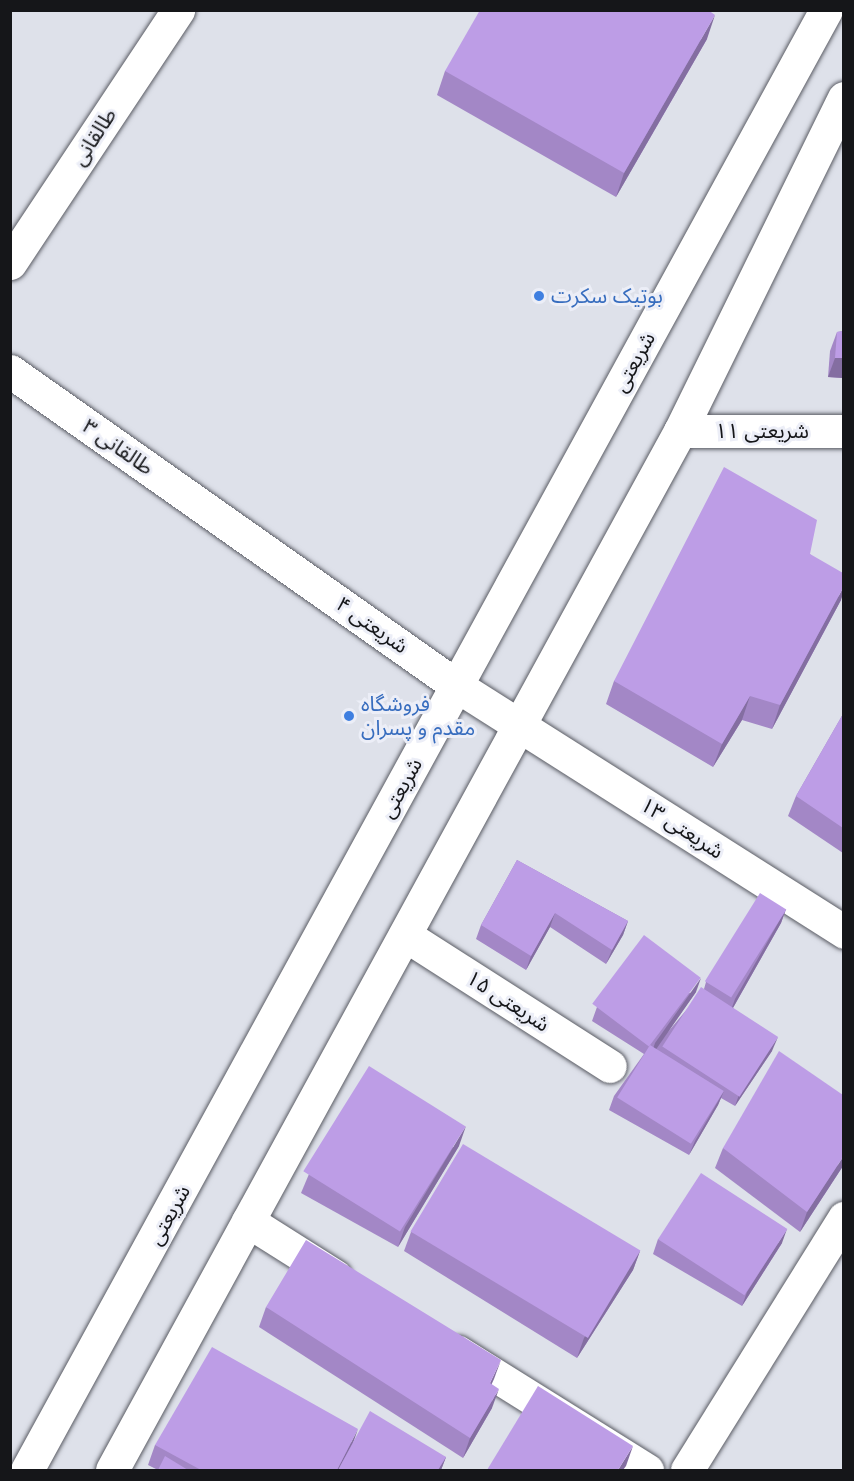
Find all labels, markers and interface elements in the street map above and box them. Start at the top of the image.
street label: طالقانی [66,104,122,170]
place label: بوتیک سکرت [551,283,663,309]
marker: بوتیک سکرت [532,289,546,303]
street label: شریعتی [607,328,661,396]
street label: طالقانی ۳ [78,414,158,480]
street label: شریعتی ۱۱ [715,418,809,444]
street label: شریعتی ۴ [331,591,413,659]
place label: فروشگاه مقدم و پسران [361,691,475,741]
marker: فروشگاه مقدم و پسران [342,709,356,723]
street label: شریعتی [374,754,428,822]
street label: شریعتی ۱۳ [636,792,728,864]
street label: شریعتی ۱۵ [462,965,554,1037]
street label: شریعتی [142,1181,196,1249]

